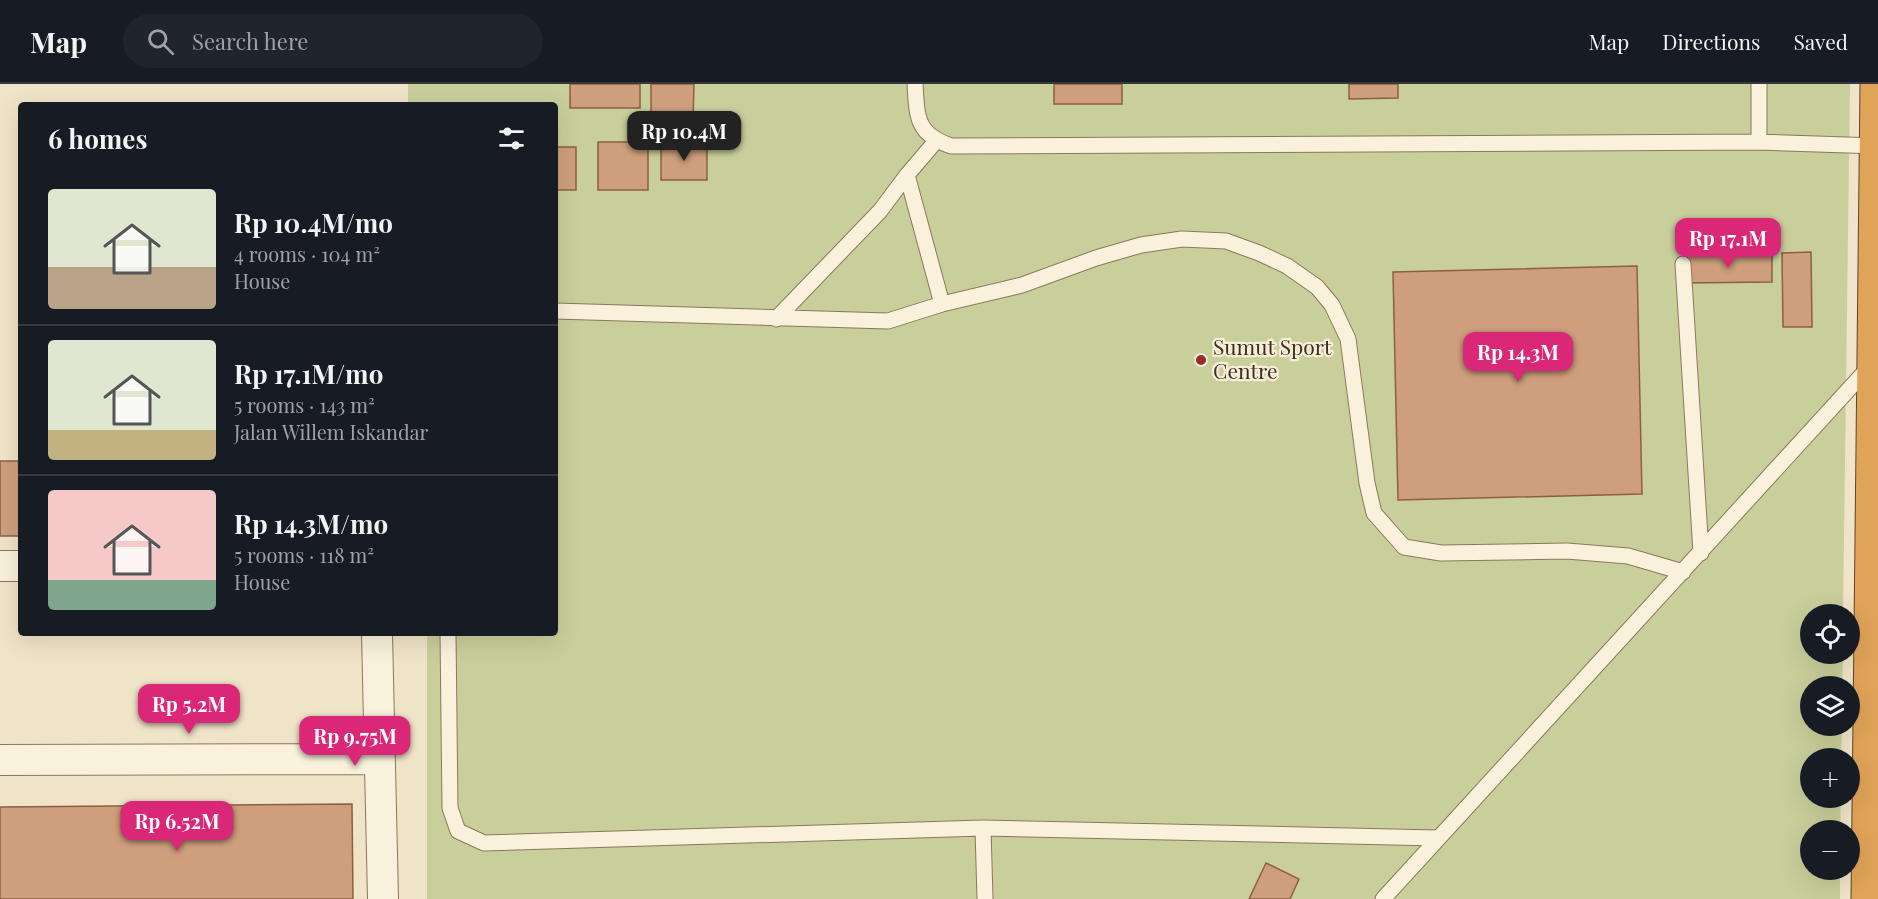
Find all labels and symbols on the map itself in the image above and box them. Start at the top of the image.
pin: Rp 10.4M [622,111,746,162]
pin: Rp 17.1M [1666,218,1790,269]
place label: Sumut Sport Centre [1213,332,1332,384]
pin: Rp 14.3M [1456,332,1580,383]
marker: Sumut Sport Centre [1194,353,1208,367]
pin: Rp 5.2M [134,684,244,735]
pin: Rp 9.75M [293,716,417,767]
pin: Rp 6.52M [115,801,239,852]

